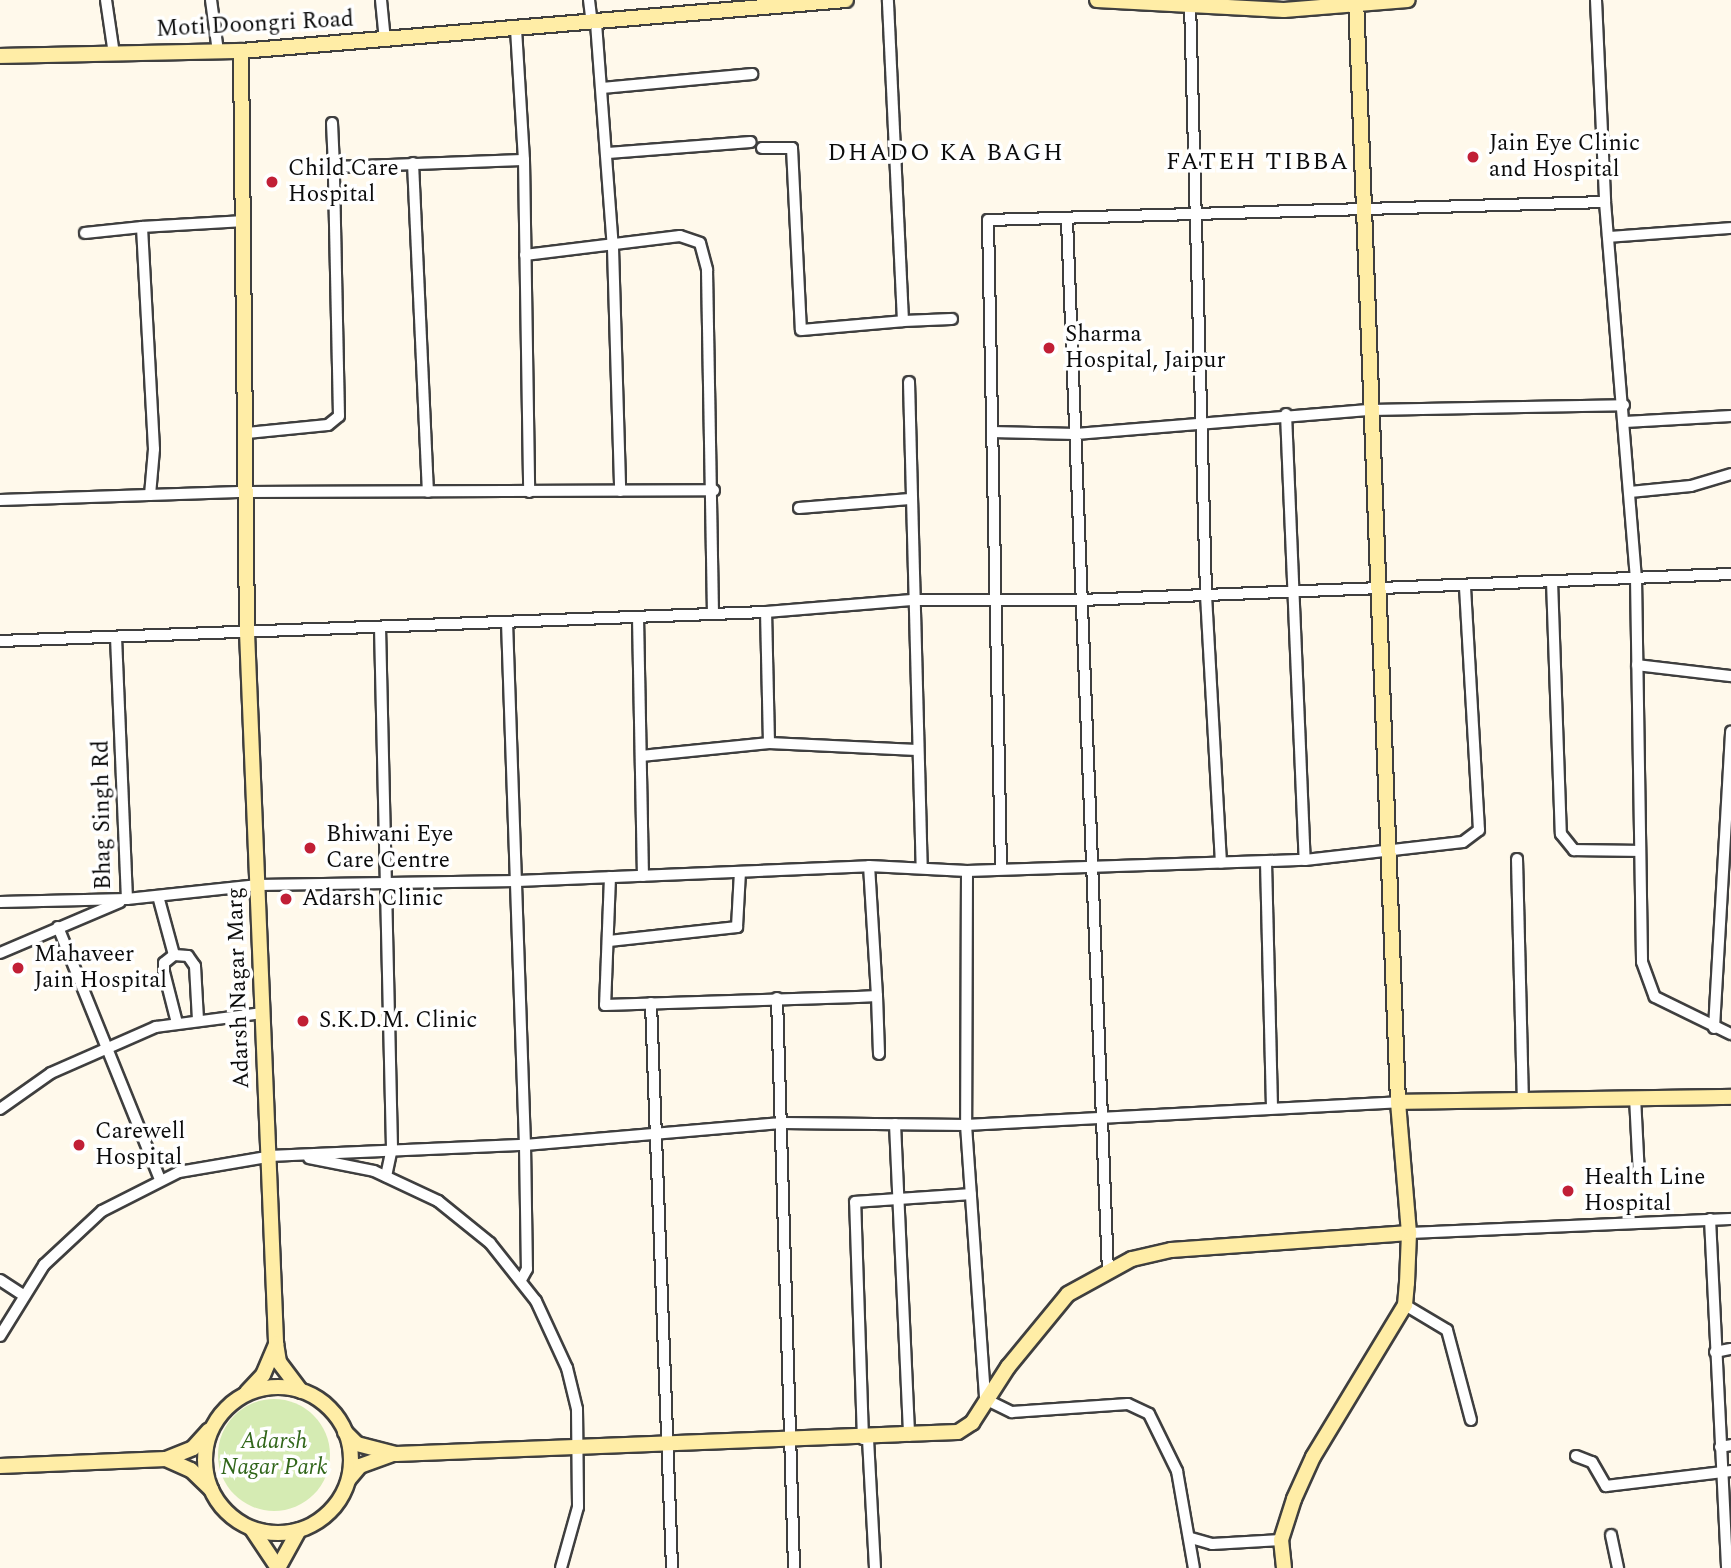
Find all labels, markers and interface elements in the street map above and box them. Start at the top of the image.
street label: Moti Doongri Road [155,6,355,44]
place label: Jain Eye Clinic and Hospital [1489,130,1640,184]
district label: DHADO KA BAGH [829,140,1063,168]
marker: Jain Eye Clinic and Hospital [1463,147,1483,167]
district label: FATEH TIBBA [1167,149,1349,177]
place label: Child Care Hospital [288,155,399,209]
marker: Child Care Hospital [262,172,282,192]
place label: Sharma Hospital, Jaipur [1065,321,1226,375]
marker: Sharma Hospital, Jaipur [1039,338,1059,358]
street label: Bhag Singh Rd [88,740,118,890]
place label: Bhiwani Eye Care Centre [326,821,453,875]
marker: Bhiwani Eye Care Centre [300,838,320,858]
place label: Adarsh Clinic [302,885,443,913]
street label: Adarsh Nagar Marg [222,887,256,1089]
marker: Adarsh Clinic [276,889,296,909]
place label: Mahaveer Jain Hospital [34,941,167,995]
marker: Mahaveer Jain Hospital [8,958,28,978]
place label: S.K.D.M. Clinic [319,1007,477,1035]
marker: S.K.D.M. Clinic [293,1011,313,1031]
place label: Carewell Hospital [95,1118,185,1172]
marker: Carewell Hospital [69,1135,89,1155]
place label: Health Line Hospital [1584,1164,1705,1218]
marker: Health Line Hospital [1558,1181,1578,1201]
park label: Adarsh Nagar Park [220,1428,328,1482]

